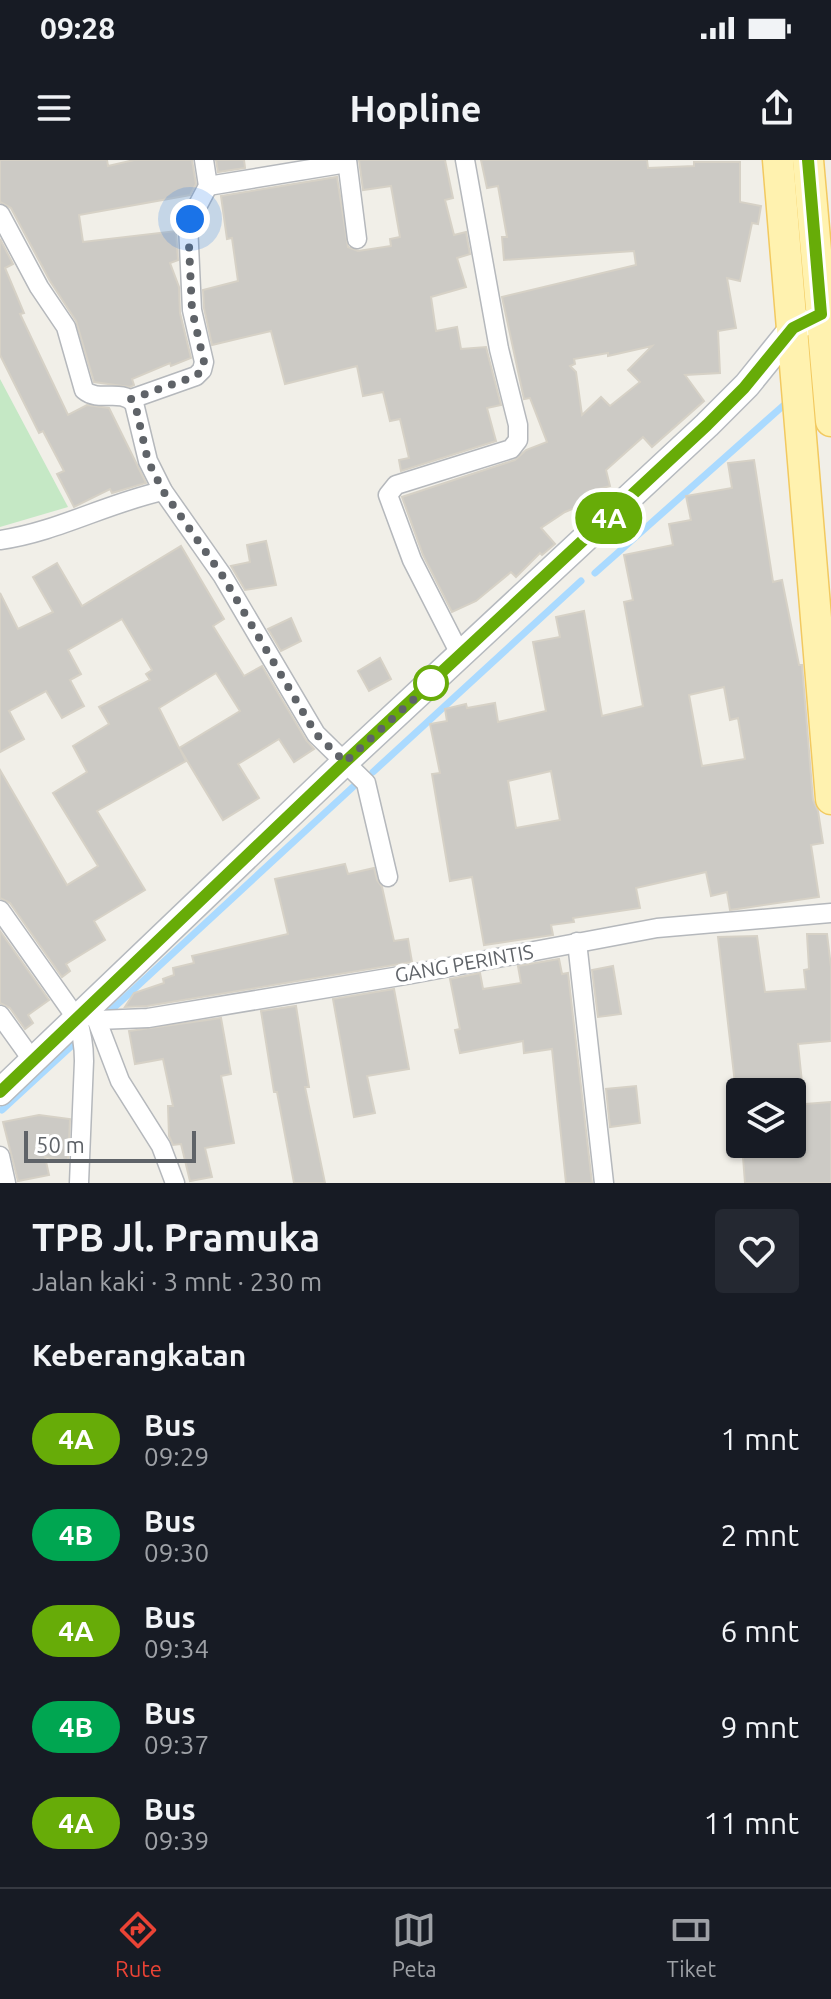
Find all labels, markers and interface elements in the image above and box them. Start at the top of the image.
text: 09:28 [40,11,115,45]
icon: menu [32,86,76,130]
icon: share [755,86,799,130]
text: Hopline [349,88,482,129]
your location [170,199,210,239]
line badge: 4A [573,492,645,544]
text: 4A [591,502,627,533]
unlabelled marker [414,666,448,700]
street label: GANG PERINTIS [393,940,535,986]
map controls [726,1078,806,1158]
button: layers [726,1078,806,1158]
scale bar [24,1127,196,1163]
text: 50 m [36,1132,85,1157]
button: heart [715,1209,799,1293]
text: TPB Jl. Pramuka [32,1216,320,1258]
text: Jalan kaki · 3 mnt · 230 m [32,1267,322,1296]
text: Keberangkatan [32,1338,246,1372]
text: Bus [144,1408,196,1442]
text: 1 mnt [720,1422,799,1456]
text: 4A [58,1423,94,1454]
text: 09:29 [144,1442,209,1471]
text: Bus [144,1504,196,1538]
text: 2 mnt [720,1518,799,1552]
text: 4B [59,1519,93,1550]
text: 09:30 [144,1538,209,1567]
text: Bus [144,1600,196,1634]
text: 6 mnt [720,1614,799,1648]
text: 4A [58,1615,94,1646]
text: 09:34 [144,1634,209,1663]
text: Bus [144,1696,196,1730]
text: 9 mnt [720,1710,799,1744]
text: 4B [59,1711,93,1742]
text: 09:37 [144,1730,209,1759]
text: Bus [144,1792,196,1826]
text: 11 mnt [703,1806,799,1840]
text: 4A [58,1807,94,1838]
text: 09:39 [144,1826,209,1855]
tab: Rute [115,1908,162,1981]
tab: Peta [392,1908,437,1981]
tab: Tiket [666,1908,716,1981]

